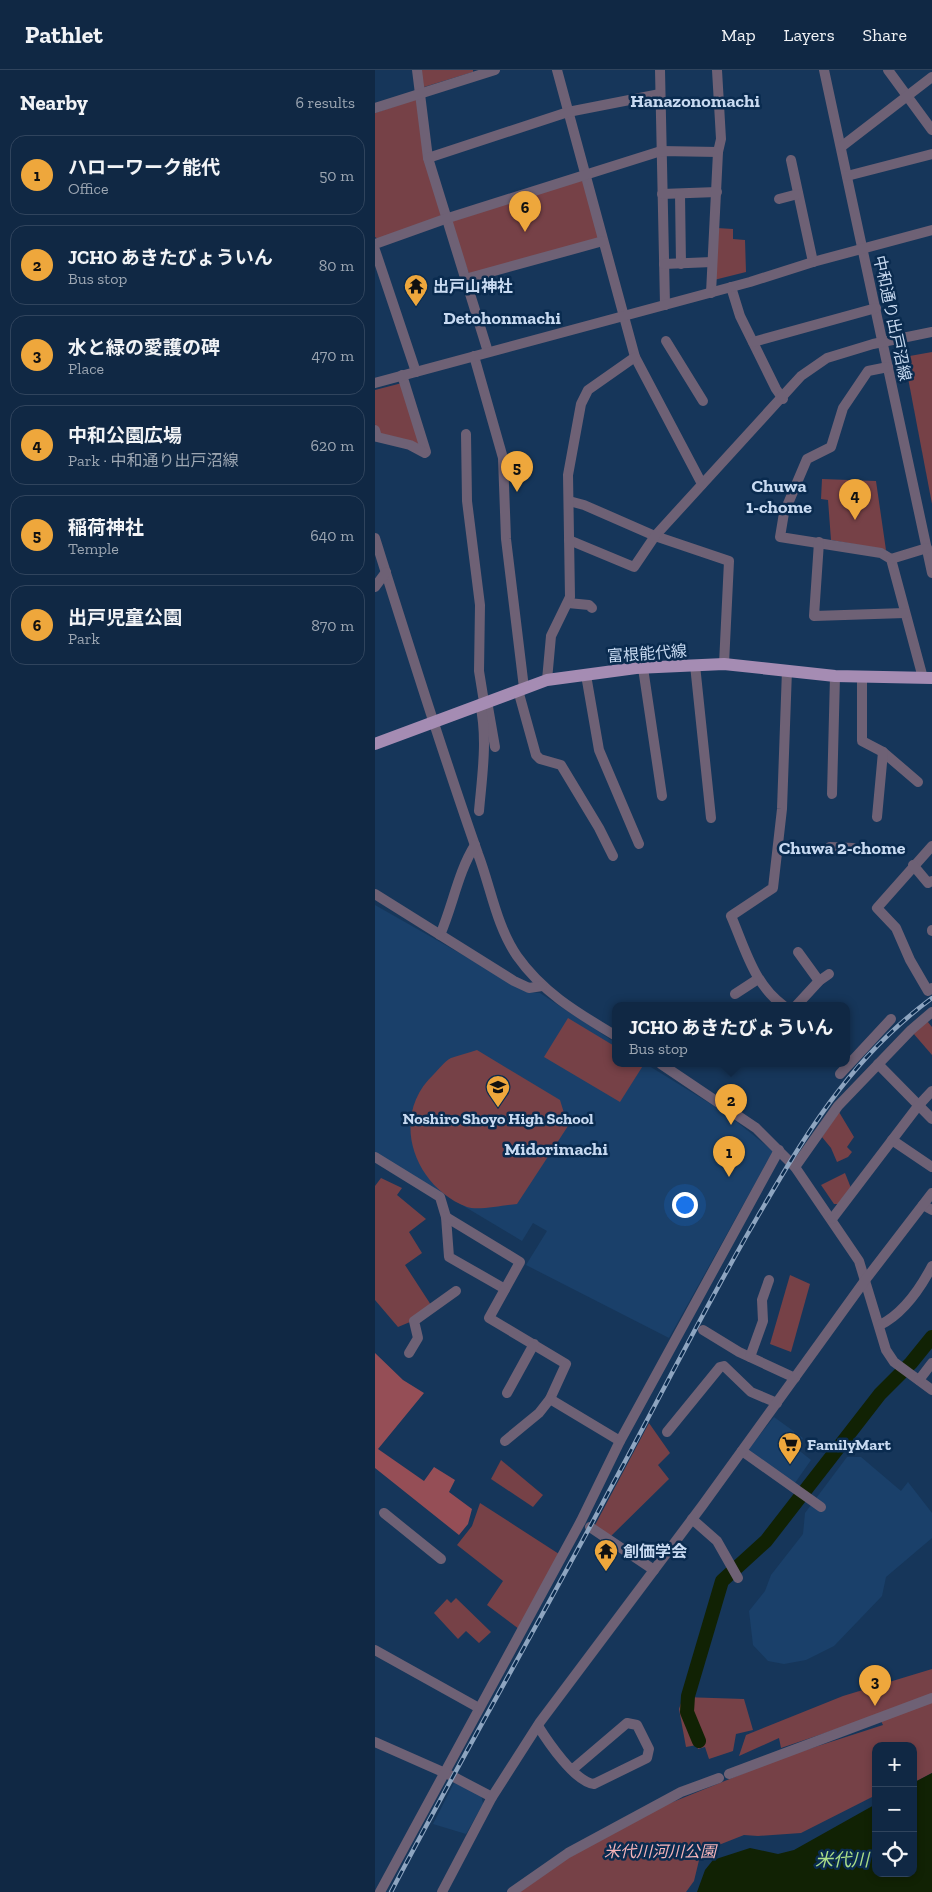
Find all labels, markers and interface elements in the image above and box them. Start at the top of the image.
text: Pathlet [25,20,103,49]
text: Map [721,24,756,46]
text: Layers [784,24,835,46]
text: Share [863,24,907,46]
text: Nearby [20,90,88,115]
district label: Hanazonomachi [630,90,760,112]
text: 6 results [295,93,355,112]
text: ハローワーク能代 [68,156,220,179]
text: 1 [34,166,40,185]
text: 50 m [319,166,354,185]
text: Office [68,179,108,198]
pin: 6 [509,191,541,232]
text: JCHO あきたびょういん [68,246,273,269]
street label: 中和通り出戸沼線 [870,254,915,383]
text: 2 [33,256,41,275]
text: 80 m [319,256,354,275]
text: Bus stop [68,269,127,288]
temple icon: 出戸山神社 [403,273,429,307]
place label: 出戸山神社 [433,277,513,296]
district label: Detohonmachi [443,307,561,329]
text: 水と緑の愛護の碑 [68,336,220,359]
text: 3 [33,346,41,365]
text: 470 m [311,346,354,365]
text: Place [68,359,104,378]
text: 中和公園広場 [68,424,182,447]
text: 4 [32,436,42,455]
text: 620 m [311,436,354,455]
text: Park · 中和通り出戸沼線 [68,451,239,470]
pin: 5 [501,451,533,492]
district label: Chuwa 1-chome [746,475,812,518]
pin: 4 [839,479,871,520]
text: 稲荷神社 [68,516,144,539]
text: 5 [33,526,41,545]
text: 640 m [310,526,354,545]
text: Temple [68,539,119,558]
text: 出戸児童公園 [68,606,182,629]
text: 6 [33,616,41,635]
text: 870 m [311,616,354,635]
text: Park [68,629,100,648]
street label: 富根能代線 [606,641,688,666]
district label: Chuwa 2-chome [779,837,906,859]
popup [612,1002,850,1067]
text: JCHO あきたびょういん [629,1016,833,1039]
text: Bus stop [629,1039,688,1058]
school or university icon: Noshiro Shoyo High School [485,1074,511,1108]
pin: 2 [715,1084,747,1125]
place label: Noshiro Shoyo High School [402,1109,594,1128]
pin: 1 [713,1136,745,1177]
district label: Midorimachi [504,1138,608,1160]
your location [672,1192,698,1218]
supermarket icon: FamilyMart [777,1431,803,1465]
place label: FamilyMart [807,1435,891,1454]
temple icon: 創価学会 [593,1538,619,1572]
place label: 創価学会 [623,1542,687,1561]
pin: 3 [859,1665,891,1706]
map controls [872,1742,917,1877]
button: + [872,1742,917,1787]
button: − [872,1787,917,1832]
button: locate [872,1832,917,1877]
park label: 米代川河川公園 [604,1842,718,1861]
water label: 米代川 [815,1849,871,1871]

